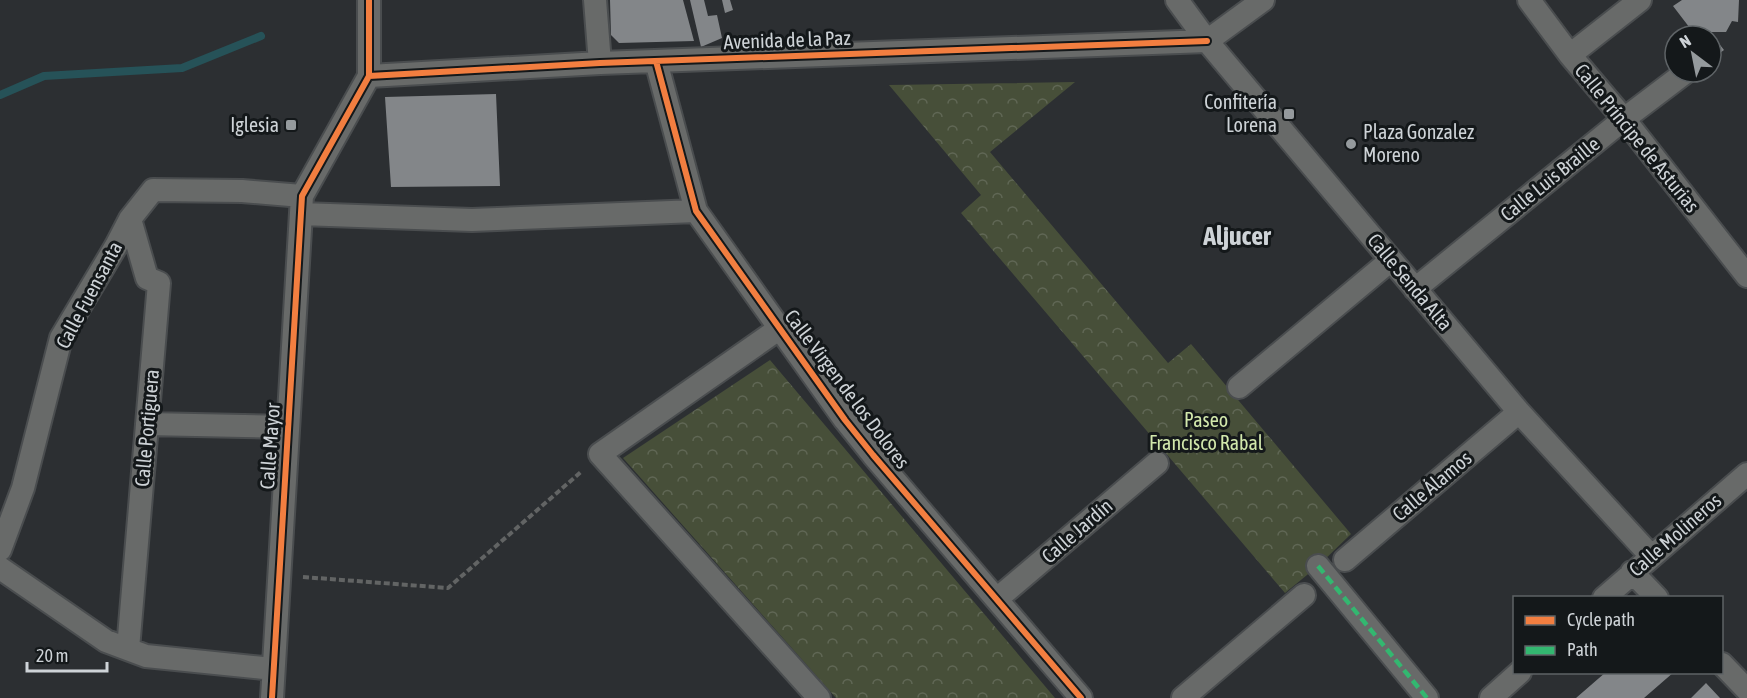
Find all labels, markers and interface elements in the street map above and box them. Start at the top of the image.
north arrow [1663,24,1723,84]
street label: Avenida de la Paz [723,26,851,53]
text: N [1676,31,1694,51]
street label: Calle Príncipe de Asturias [1570,59,1704,217]
place label: Confitería Lorena [1204,90,1277,136]
marker: Confitería Lorena [1282,107,1296,121]
place label: Iglesia [230,113,279,136]
marker: Iglesia [284,118,298,132]
place label: Plaza Gonzalez Moreno [1363,120,1474,166]
street label: Calle Luis Braille [1496,132,1604,226]
marker: Plaza Gonzalez Moreno [1344,137,1358,151]
district label: Aljucer [1202,221,1272,251]
street label: Calle Senda Alta [1363,229,1458,335]
street label: Calle Fuensanta [51,237,126,352]
street label: Calle Virgen de los Dolores [780,305,915,473]
street label: Calle Portiguera [130,368,163,488]
street label: Calle Mayor [255,401,284,490]
park label: Paseo Francisco Rabal [1149,408,1264,454]
street label: Calle Álamos [1388,446,1476,525]
street label: Calle Molineros [1624,488,1725,581]
street label: Calle Jardín [1037,494,1117,567]
legend [1513,596,1723,674]
text: Cycle path [1567,609,1635,630]
scale bar [27,635,106,673]
text: Path [1567,639,1598,660]
text: 20 m [36,645,68,666]

